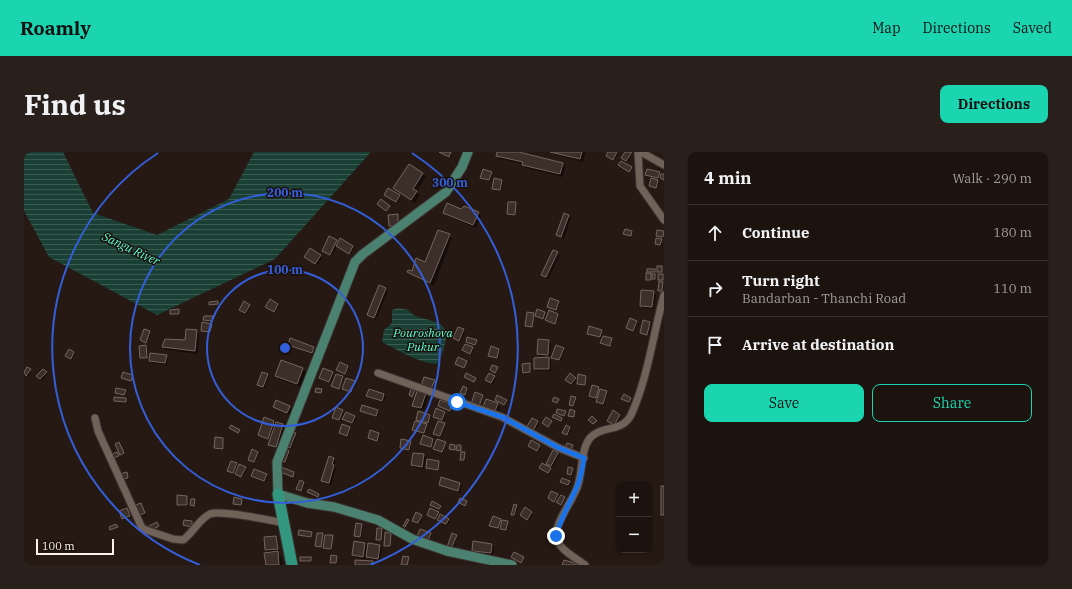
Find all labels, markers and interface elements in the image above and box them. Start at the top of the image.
text: Roamly [20,16,91,40]
text: Map [872,19,901,37]
text: Directions [923,19,991,37]
text: Saved [1013,19,1052,37]
button: Directions [940,85,1048,123]
text: Find us [24,86,126,123]
text: 4 min [704,167,752,189]
text: Walk · 290 m [953,170,1032,187]
text: 300 m [432,175,468,190]
text: 200 m [267,185,303,200]
icon: ahead [704,222,726,244]
text: Continue [742,223,809,242]
text: 180 m [993,224,1032,241]
water label: Sangu River [99,228,163,269]
text: 100 m [267,262,303,277]
text: Turn right [742,271,820,290]
icon: right [704,278,726,300]
text: 110 m [993,280,1032,297]
text: Bandarban - Thanchi Road [742,290,906,307]
water label: Pouroshova Pukur [392,325,453,354]
icon: arrive [704,334,726,356]
text: Arrive at destination [742,335,894,354]
centre of rings [278,341,292,355]
button: Save [704,384,864,422]
button: Share [872,384,1032,422]
route start [448,393,466,411]
map controls [616,481,652,553]
button: + [616,481,652,517]
button: − [616,517,652,553]
route end [547,527,565,545]
scale bar [36,537,114,556]
text: 100 m [42,539,75,553]

